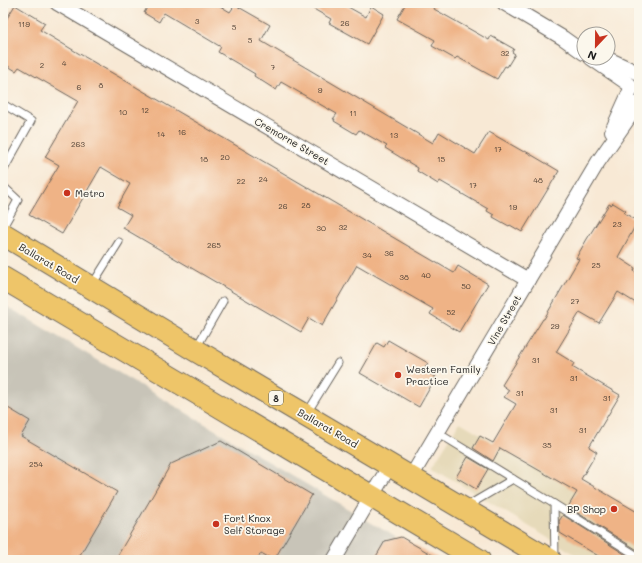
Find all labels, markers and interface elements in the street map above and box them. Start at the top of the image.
house number: 3 [195,16,200,26]
house number: 26 [340,18,350,28]
house number: 119 [18,19,30,29]
house number: 5 [232,22,237,32]
north arrow [576,26,616,66]
house number: 5 [248,35,253,45]
text: N [585,47,599,64]
house number: 32 [500,48,510,58]
house number: 4 [62,58,67,68]
house number: 2 [40,60,44,70]
house number: 7 [271,62,276,72]
house number: 8 [99,80,104,90]
house number: 6 [77,82,82,92]
house number: 9 [318,85,323,95]
house number: 12 [141,105,149,115]
house number: 10 [119,107,127,117]
house number: 11 [349,108,357,118]
street label: Cremorne Street [252,114,332,168]
house number: 16 [178,127,186,137]
house number: 14 [157,129,165,139]
house number: 13 [390,130,398,140]
house number: 263 [71,139,85,149]
house number: 17 [494,144,503,154]
house number: 20 [220,152,230,162]
house number: 18 [200,154,208,164]
house number: 15 [437,154,445,164]
house number: 24 [258,174,268,184]
house number: 48 [533,175,543,185]
house number: 22 [237,176,245,186]
house number: 17 [469,180,478,190]
place label: Metro [75,186,105,200]
marker: Metro [62,188,72,198]
house number: 28 [301,200,311,210]
house number: 26 [278,201,288,211]
house number: 19 [509,202,517,212]
house number: 23 [612,219,622,229]
house number: 32 [338,222,348,232]
house number: 30 [316,223,326,233]
street label: Ballarat Road [16,240,82,286]
house number: 265 [207,240,221,250]
house number: 36 [384,248,394,258]
house number: 34 [362,250,372,260]
house number: 25 [591,260,601,270]
house number: 40 [421,270,431,280]
house number: 38 [399,272,409,282]
house number: 50 [461,281,471,291]
street label: Vine Street [484,292,524,348]
house number: 27 [571,296,580,306]
house number: 52 [446,307,456,317]
house number: 29 [550,321,560,331]
house number: 31 [532,355,540,365]
place label: Western Family Practice [406,362,481,388]
marker: Western Family Practice [393,370,403,380]
house number: 31 [570,373,578,383]
house number: 31 [516,388,524,398]
road number: 8 [269,391,283,405]
house number: 31 [603,393,611,403]
street label: Ballarat Road [295,405,361,451]
house number: 31 [550,405,558,415]
house number: 31 [579,425,587,435]
house number: 35 [542,440,552,450]
house number: 254 [29,459,43,469]
place label: BP Shop [567,502,606,516]
marker: BP Shop [609,504,619,514]
place label: Fort Knox Self Storage [224,511,285,537]
marker: Fort Knox Self Storage [211,519,221,529]

